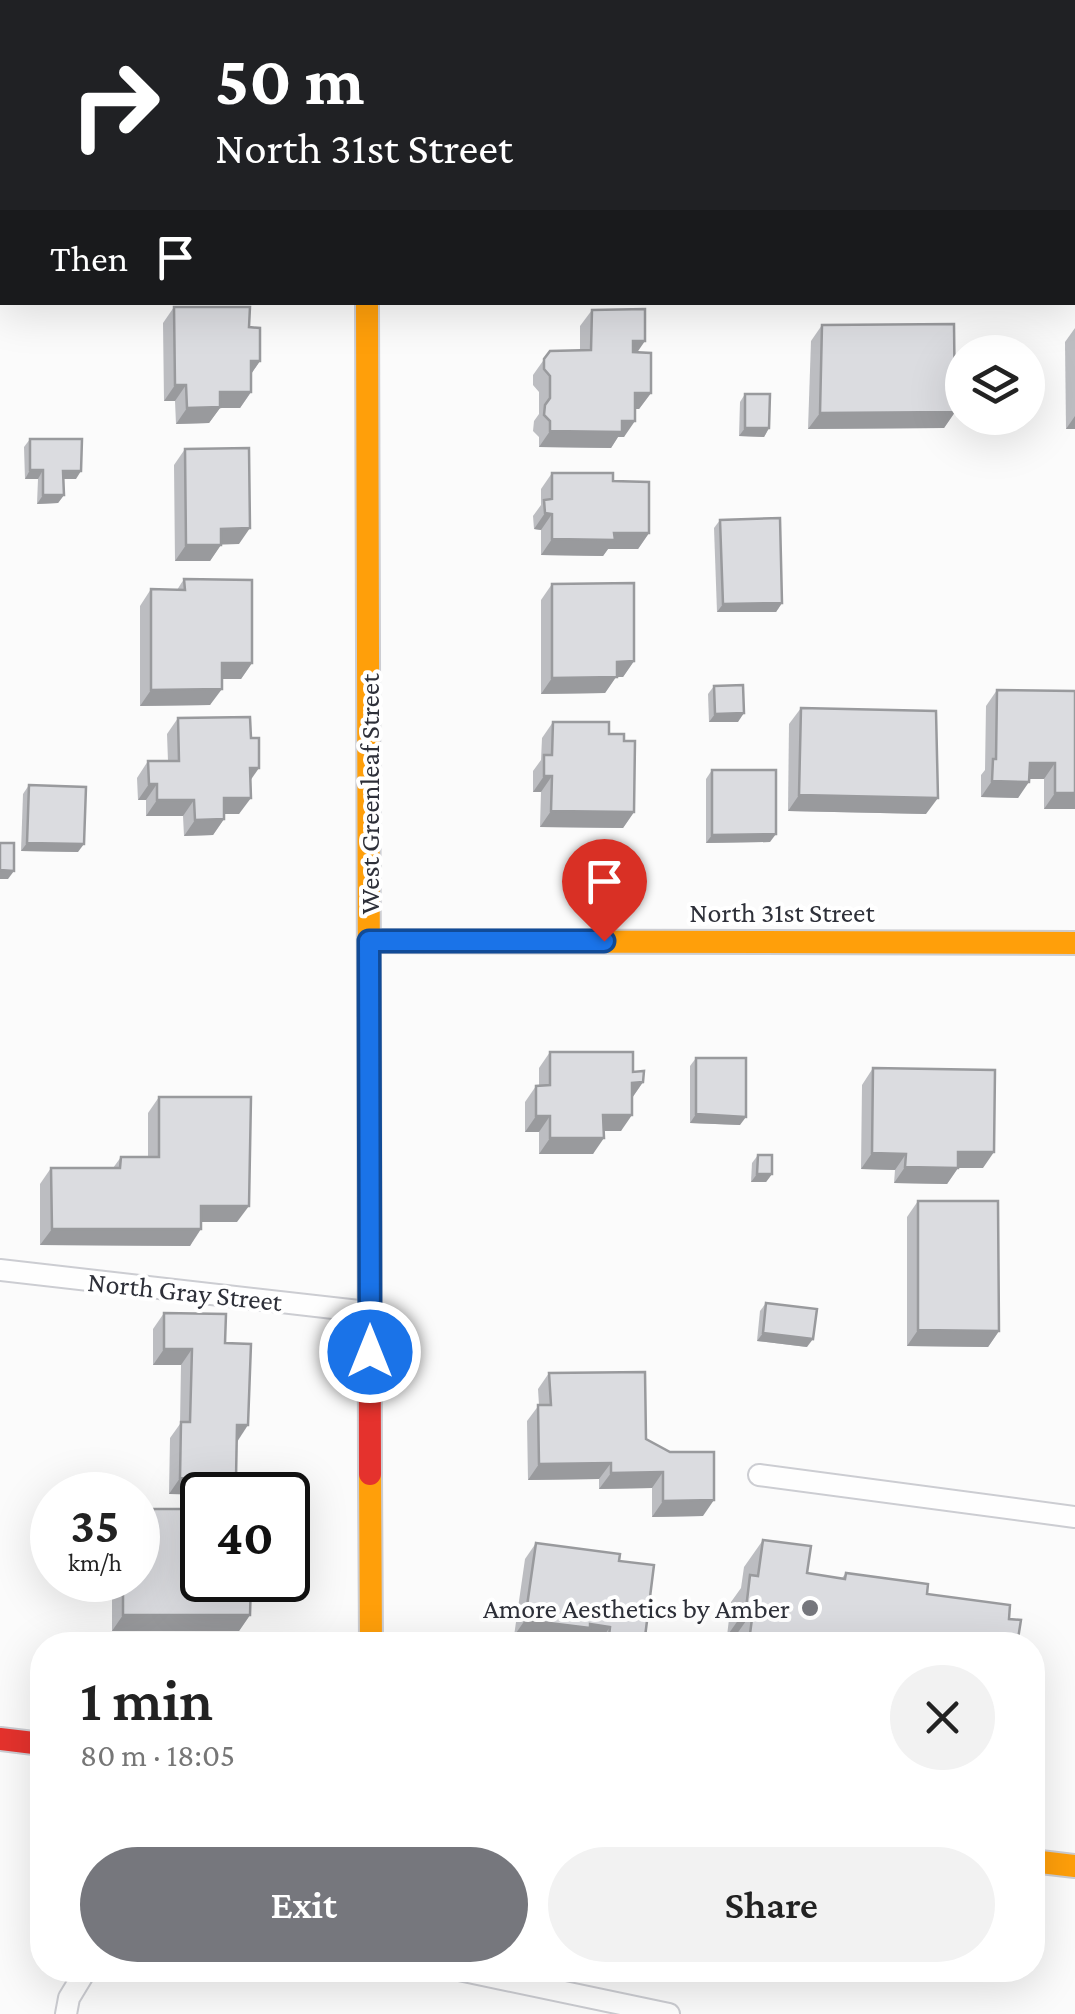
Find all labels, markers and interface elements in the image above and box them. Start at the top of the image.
icon: right [50,40,180,170]
text: 50 m [215,41,365,119]
text: North 31st Street [215,123,513,173]
icon: arrive [148,230,203,285]
text: Then [50,237,128,279]
map controls [945,335,1045,435]
button: layers [945,335,1045,435]
street label: West Greenleaf Street [354,673,385,914]
pin [562,839,647,942]
icon: arrive [577,854,632,909]
street label: North 31st Street [689,897,875,928]
street label: North Gray Street [86,1266,284,1317]
position arrow [318,1300,422,1404]
speed limit sign: 40 [180,1472,310,1602]
text: 35 [71,1497,119,1553]
text: km/h [68,1549,122,1576]
place label: Amore Aesthetics by Amber [483,1593,790,1624]
marker: Amore Aesthetics by Amber [799,1597,821,1619]
button: close [890,1665,995,1770]
text: 1 min [80,1666,213,1733]
text: 80 m · 18:05 [80,1737,235,1773]
button: Exit [80,1847,528,1962]
button: Share [548,1847,995,1962]

